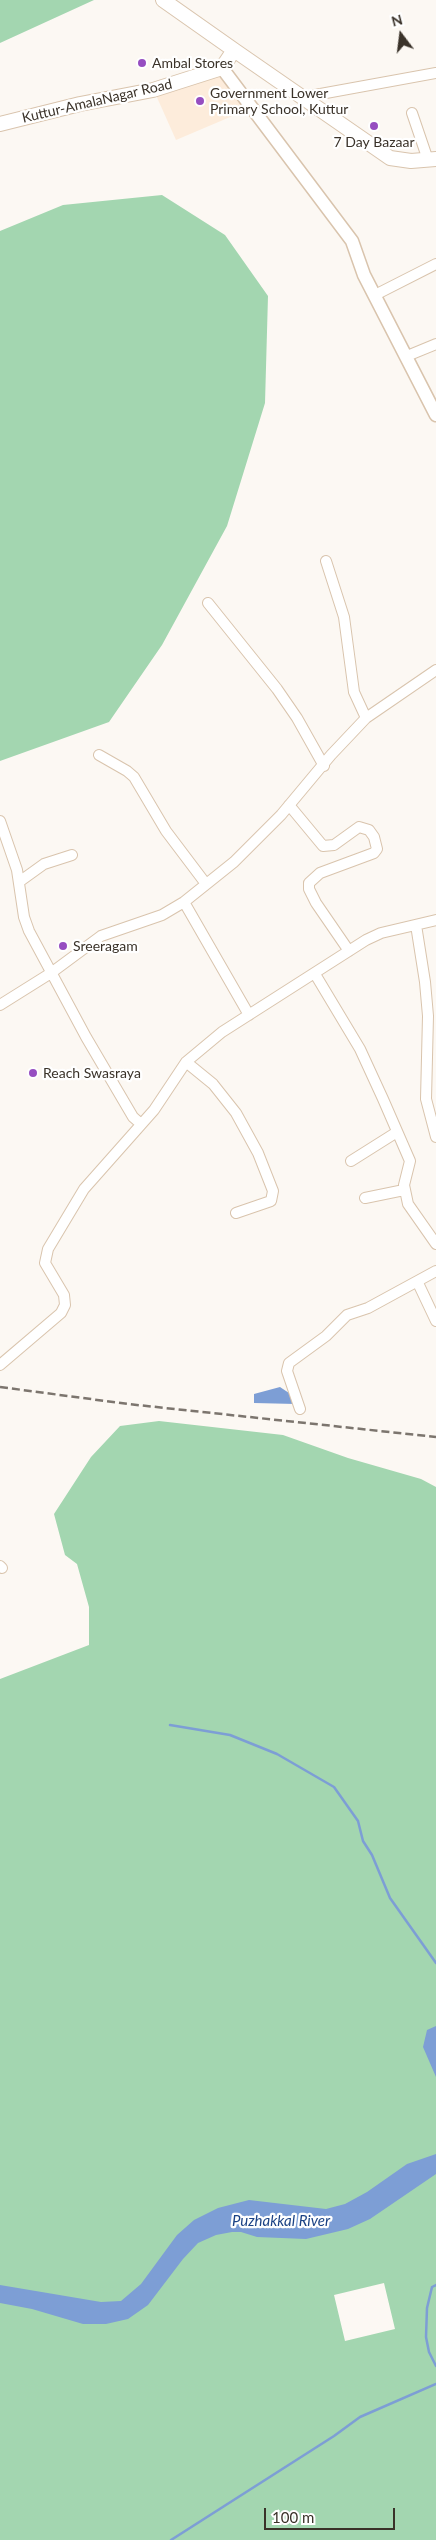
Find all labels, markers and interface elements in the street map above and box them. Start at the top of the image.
north arrow [376,10,426,60]
text: N [390,10,404,30]
place label: Ambal Stores [152,55,233,71]
marker: Ambal Stores [136,57,148,69]
street label: Kuttur-AmalaNagar Road [20,76,174,126]
place label: Government Lower Primary School, Kuttur [210,85,348,118]
marker: Government Lower Primary School, Kuttur [194,95,206,107]
marker: 7 Day Bazaar [368,120,380,132]
place label: 7 Day Bazaar [334,134,414,150]
place label: Sreeragam [73,938,138,954]
marker: Sreeragam [57,940,69,952]
place label: Reach Swasraya [43,1065,141,1081]
marker: Reach Swasraya [27,1067,39,1079]
water label: Puzhakkal River [232,2212,330,2230]
scale bar [266,2498,397,2530]
text: 100 m [272,2508,314,2526]

